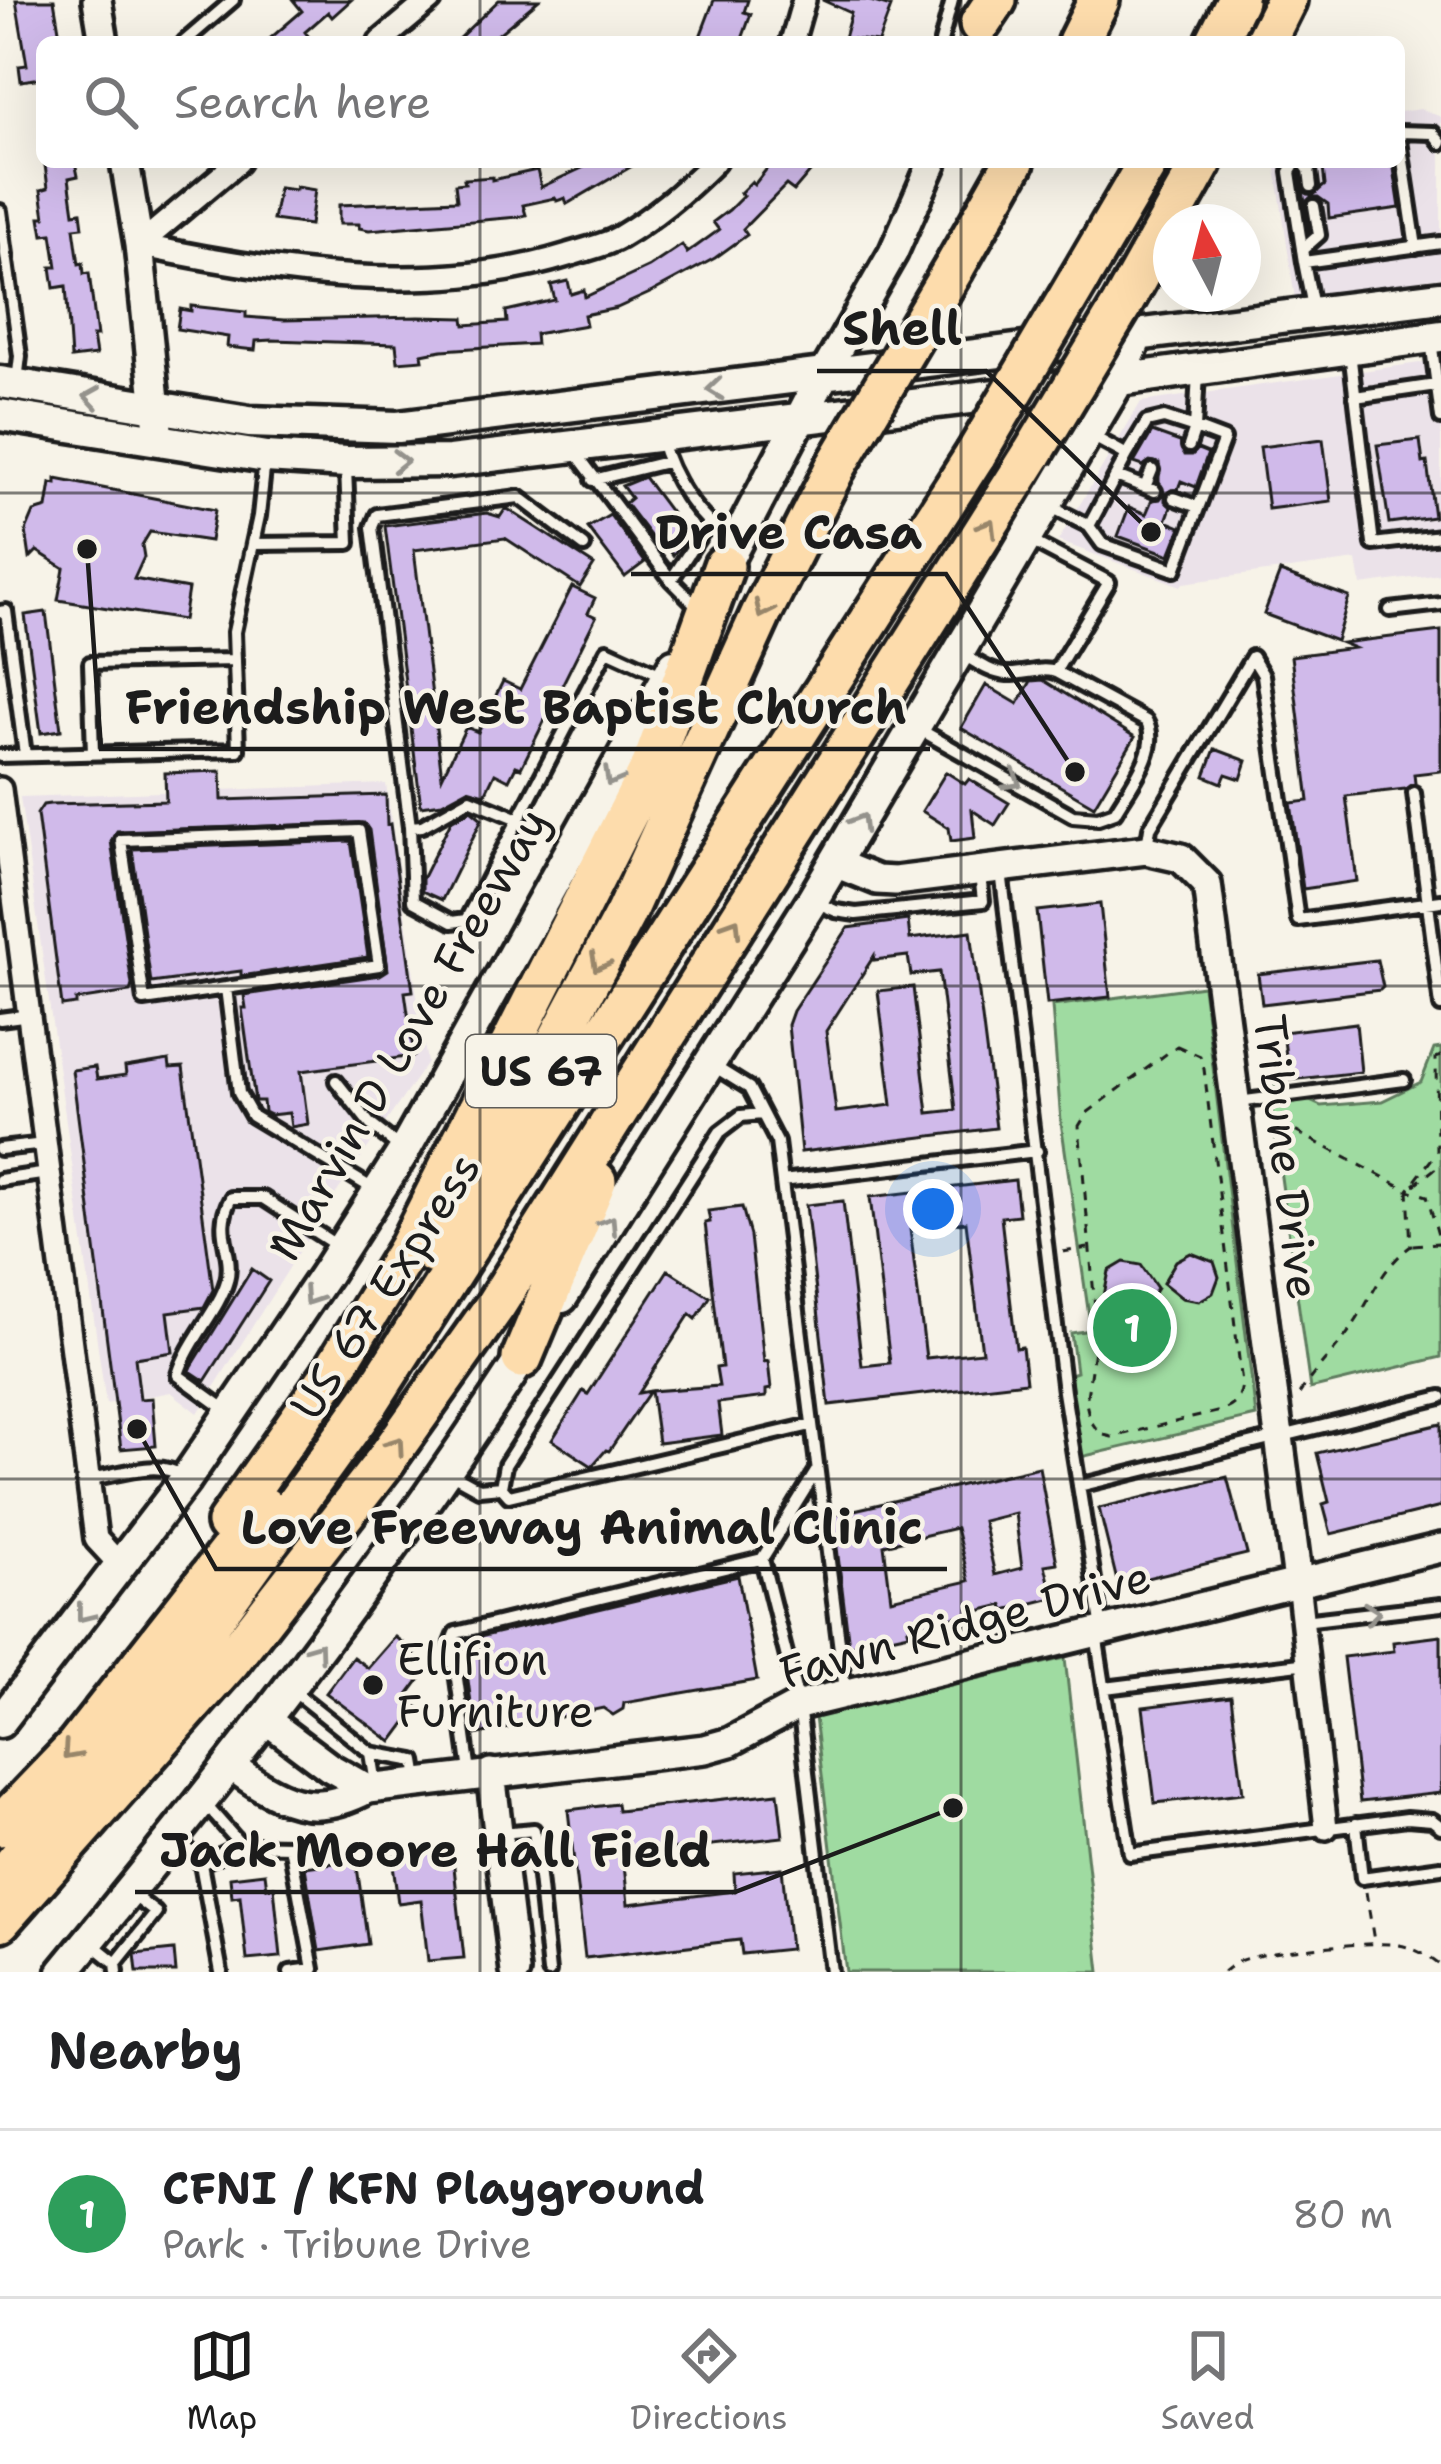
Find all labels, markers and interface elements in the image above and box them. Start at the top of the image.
search box [36,36,1405,168]
icon: search [78,69,144,135]
text: Search here [174,72,431,132]
north arrow [1153,204,1261,312]
callout: Shell [817,287,986,371]
text: Shell [842,296,962,360]
one-way arrow [706,375,725,401]
one-way arrow [83,385,103,410]
one-way arrow [391,449,410,475]
callout: Drive Casa [631,490,946,574]
text: Drive Casa [656,500,923,564]
one-way arrow [974,518,997,540]
one-way arrow [754,598,777,619]
callout: Friendship West Baptist Church [101,665,930,749]
text: Friendship West Baptist Church [125,675,907,739]
one-way arrow [603,765,626,787]
one-way arrow [1001,767,1022,790]
street label: Marvin D Love Freeway [254,797,562,1271]
one-way arrow [845,813,868,835]
one-way arrow [719,918,741,940]
one-way arrow [590,951,613,972]
street label: Tribune Drive [1240,1011,1334,1303]
road number: US 67 [466,1035,616,1107]
street label: US 67 Express [276,1141,494,1431]
your location [903,1179,963,1239]
one-way arrow [594,1215,616,1237]
one-way arrow [303,1283,325,1305]
pin: 1 [1093,1283,1171,1373]
one-way arrow [382,1436,404,1458]
callout: Love Freeway Animal Clinic [216,1485,947,1569]
text: Love Freeway Animal Clinic [241,1495,923,1559]
street label: Fawn Ridge Drive [773,1546,1157,1702]
one-way arrow [77,1600,98,1622]
one-way arrow [1362,1601,1382,1627]
place label: Ellifion Furniture [397,1629,594,1741]
one-way arrow [303,1642,325,1663]
marker: Ellifion Furniture [360,1672,386,1698]
one-way arrow [63,1738,84,1759]
callout: Jack Moore Hall Field [135,1808,735,1892]
text: Jack Moore Hall Field [159,1818,711,1882]
text: Nearby [48,2016,243,2084]
text: CFNI / KFN Playground [162,2158,705,2218]
text: 1 [78,2188,96,2240]
text: 80 m [1292,2188,1393,2240]
text: Park · Tribune Drive [162,2218,532,2270]
tab: Map [187,2323,257,2440]
tab: Directions [630,2323,788,2440]
tab: Saved [1161,2323,1254,2440]

